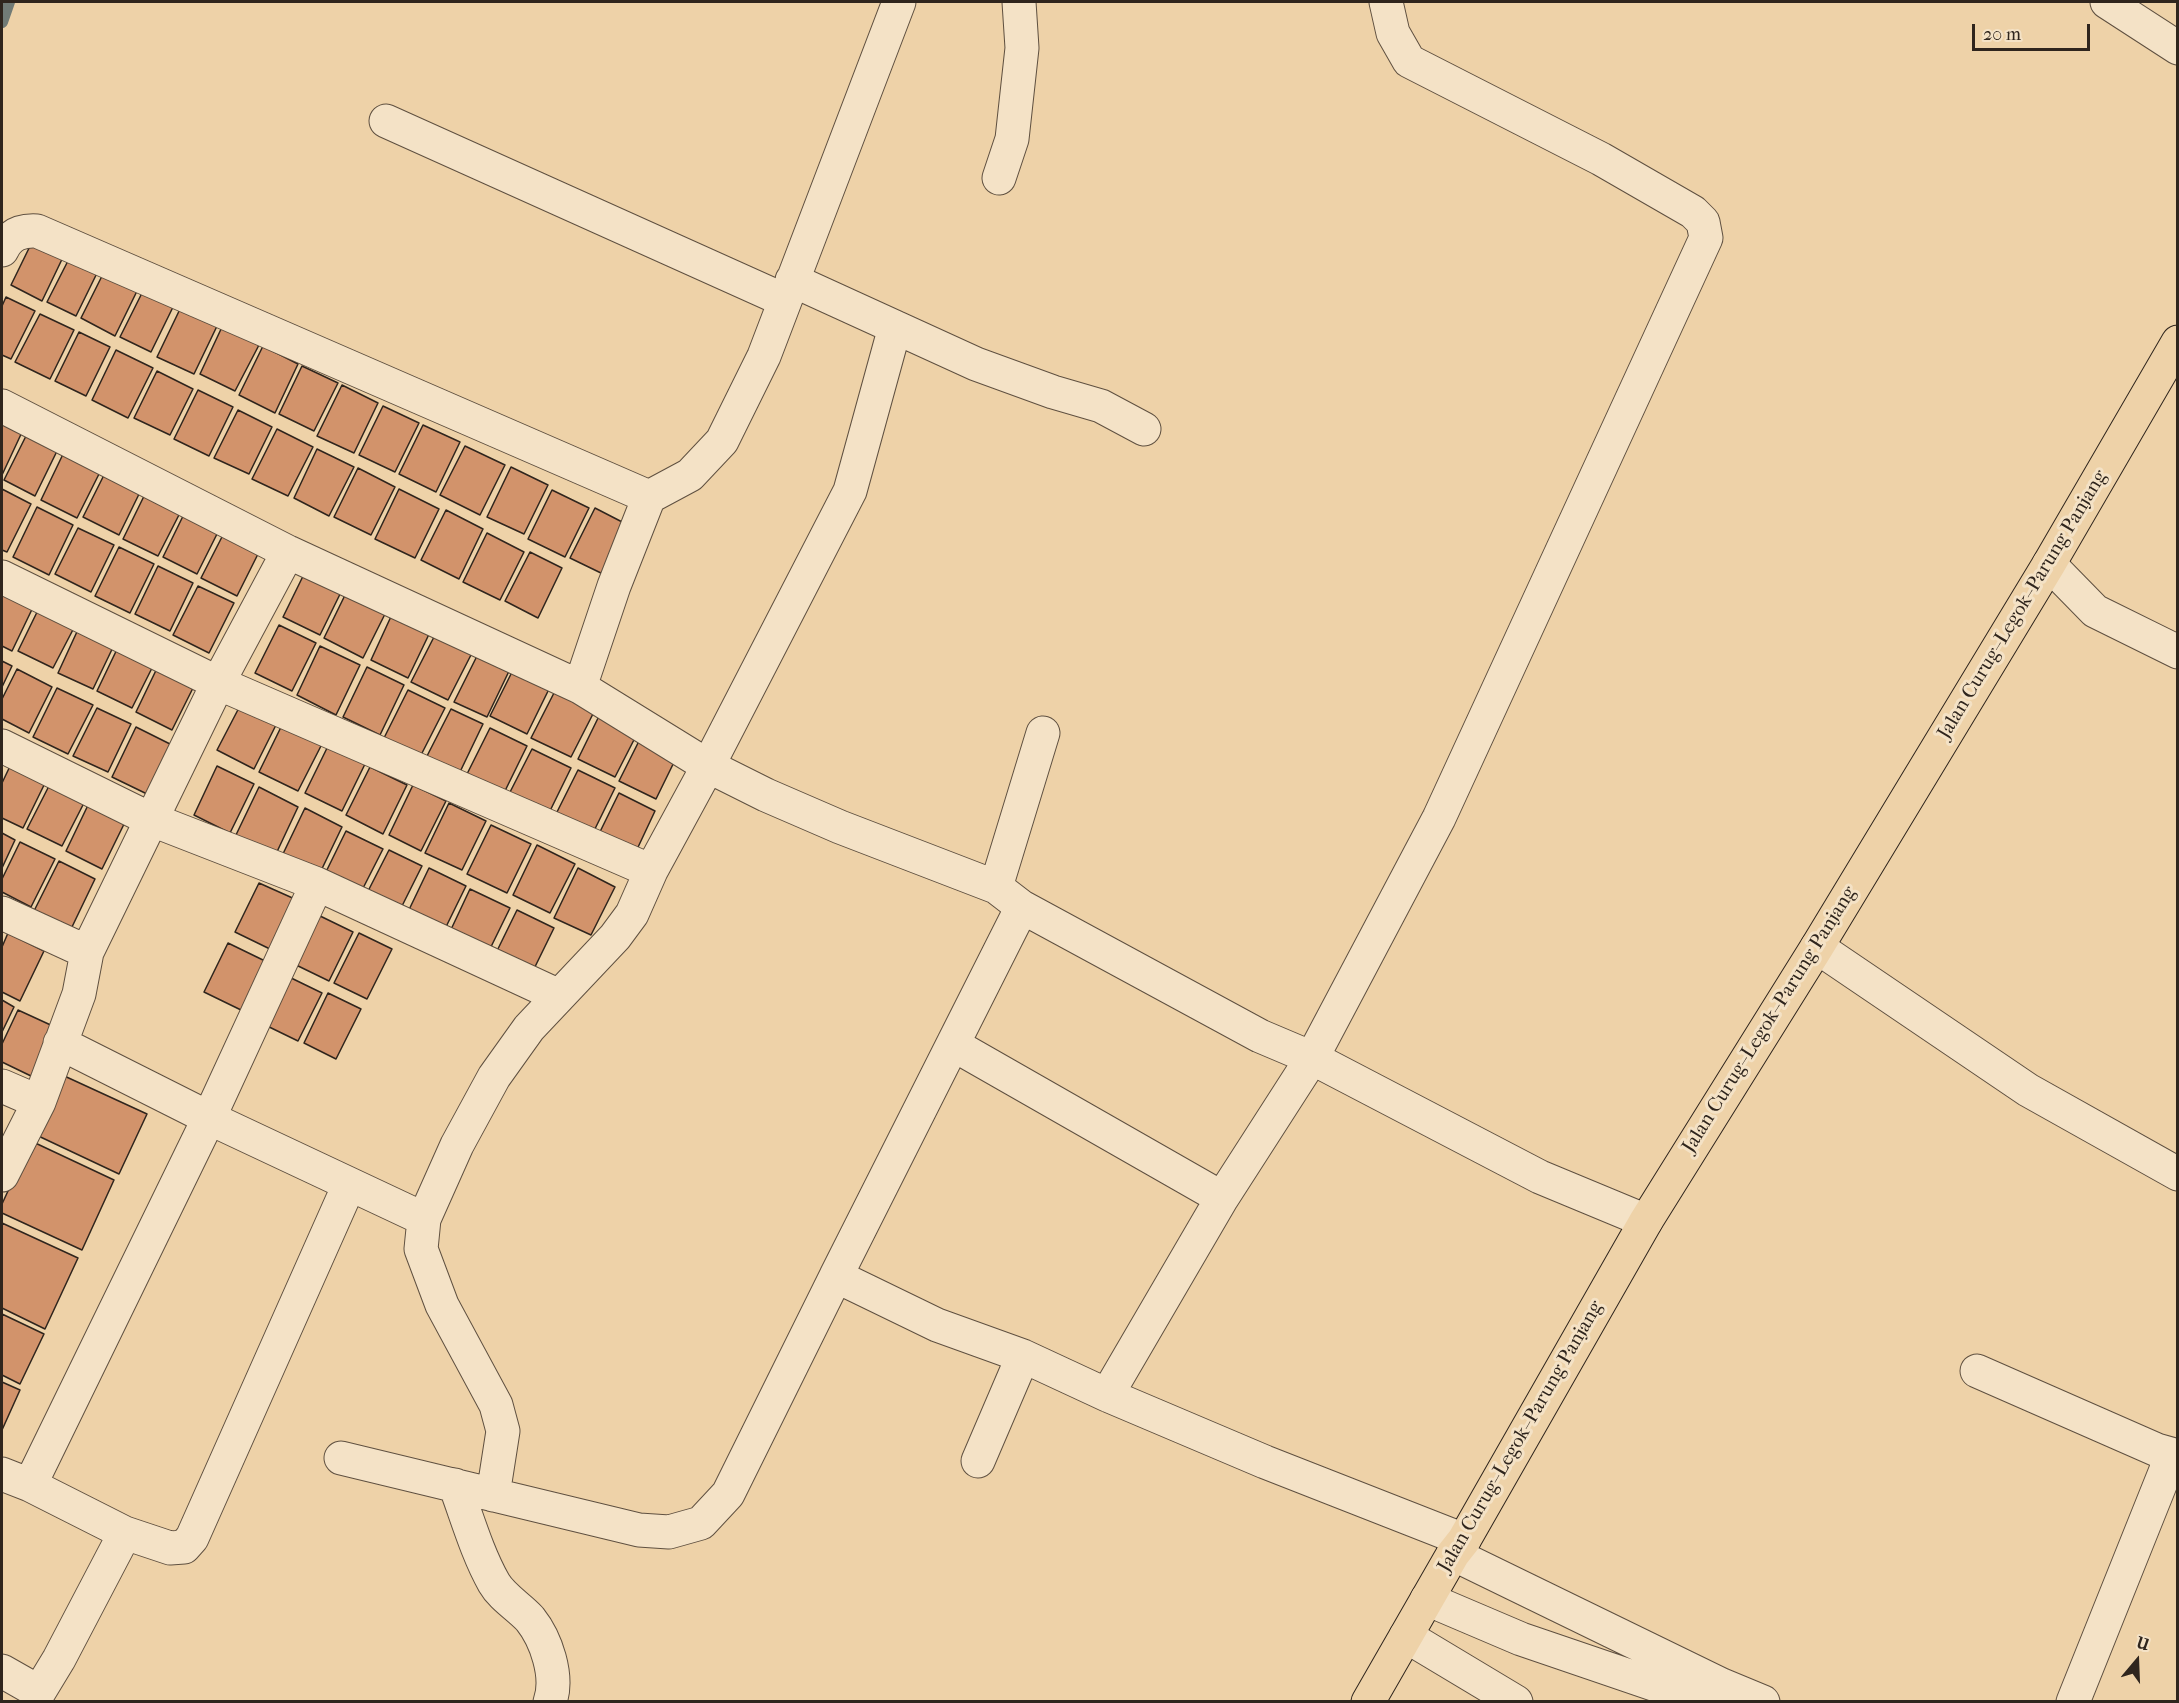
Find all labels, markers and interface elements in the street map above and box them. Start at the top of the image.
scale bar [1975,12,2094,50]
text: 20 m [1983,24,2021,45]
street label: Jalan Curug–Legok–Parung Panjang [1933,466,2113,744]
street label: Jalan Curug–Legok–Parung Panjang [1678,882,1862,1158]
street label: Jalan Curug–Legok–Parung Panjang [1433,1297,1609,1577]
north arrow [2107,1631,2167,1691]
text: U [2134,1633,2152,1655]

